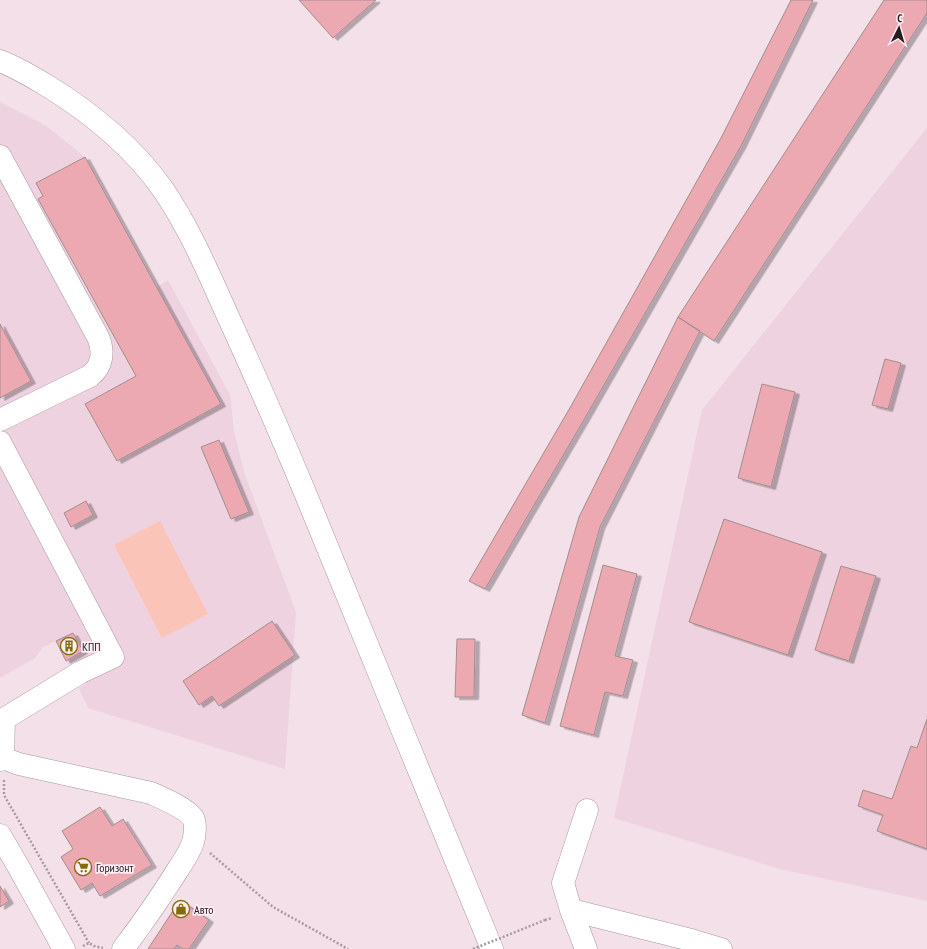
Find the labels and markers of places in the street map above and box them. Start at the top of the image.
building icon: КПП [59,636,79,656]
place label: КПП [82,639,101,654]
supermarket icon: Горизонт [73,857,93,877]
place label: Горизонт [96,860,133,875]
shop icon: Авто [171,899,191,919]
place label: Авто [194,902,213,917]

